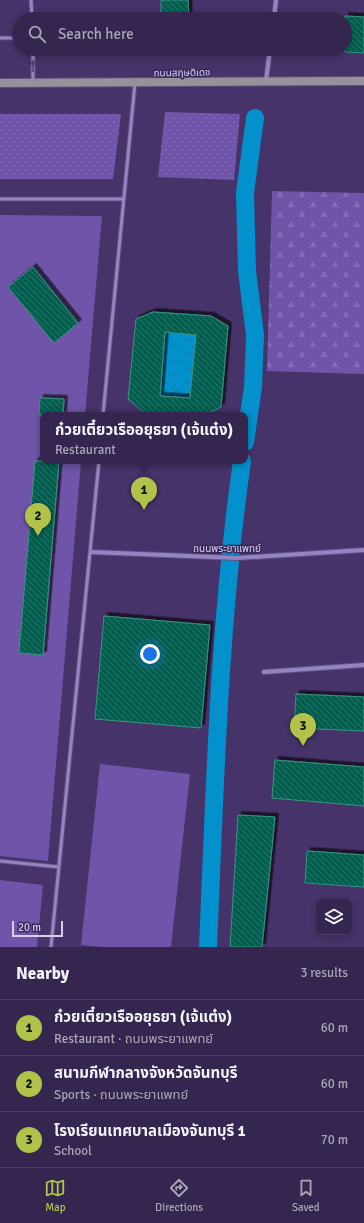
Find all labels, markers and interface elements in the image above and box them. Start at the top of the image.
search box [12,12,352,56]
icon: search [26,23,48,45]
text: Search here [58,25,134,43]
one-way arrow [30,59,36,72]
street label: ถนนสฤษดิเดช [153,67,211,79]
popup [40,412,248,464]
text: ก๋วยเตี๋ยวเรืออยุธยา (เจ้แต๋ง) [55,421,233,439]
text: Restaurant [55,442,116,458]
pin: 1 [131,477,157,510]
pin: 2 [25,503,51,536]
street label: ถนนพระยาแพทย์ [193,543,261,555]
your location [140,644,160,664]
pin: 3 [290,713,316,746]
map controls [316,899,352,935]
button: layers [316,899,352,935]
scale bar [12,919,63,938]
text: 20 m [18,921,41,934]
text: Nearby [16,963,69,984]
text: 3 results [300,965,348,981]
text: ก๋วยเตี๋ยวเรืออยุธยา (เจ้แต๋ง) [54,1008,232,1026]
text: 1 [25,1020,33,1036]
text: 60 m [321,1020,348,1036]
text: Restaurant · ถนนพระยาแพทย์ [54,1031,213,1047]
text: สนามกีฬากลางจังหวัดจันทบุรี [54,1064,237,1082]
text: 2 [25,1076,33,1092]
text: 60 m [321,1076,348,1092]
text: Sports · ถนนพระยาแพทย์ [54,1087,188,1103]
text: โรงเรียนเทศบาลเมืองจันทบุรี 1 [54,1122,246,1140]
text: 3 [25,1132,33,1148]
text: 70 m [321,1132,348,1148]
text: School [54,1143,92,1159]
tab: Map [44,1177,66,1214]
tab: Directions [155,1177,203,1214]
tab: Saved [292,1177,320,1214]

